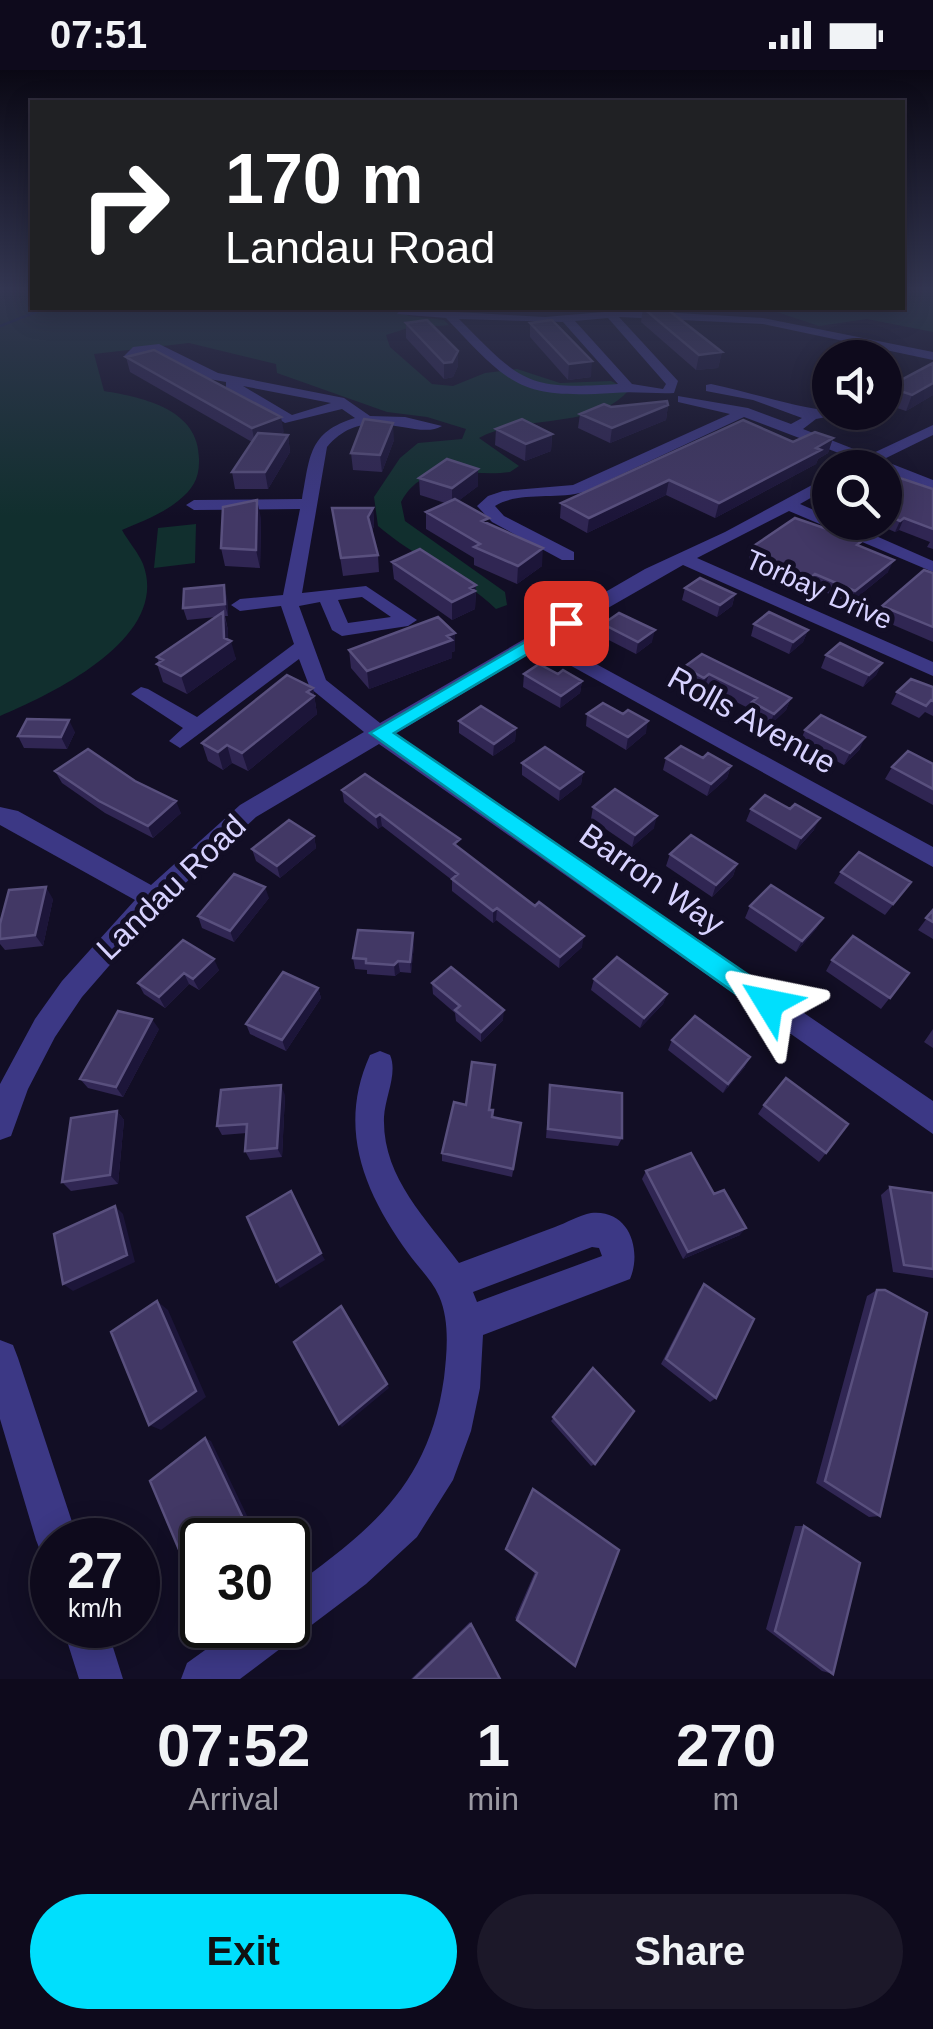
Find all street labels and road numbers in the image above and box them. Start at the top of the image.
street label: Torbay Drive [741,543,897,636]
street label: Rolls Avenue [662,659,842,781]
street label: Landau Road [89,807,253,967]
street label: Barron Way [573,816,731,942]

